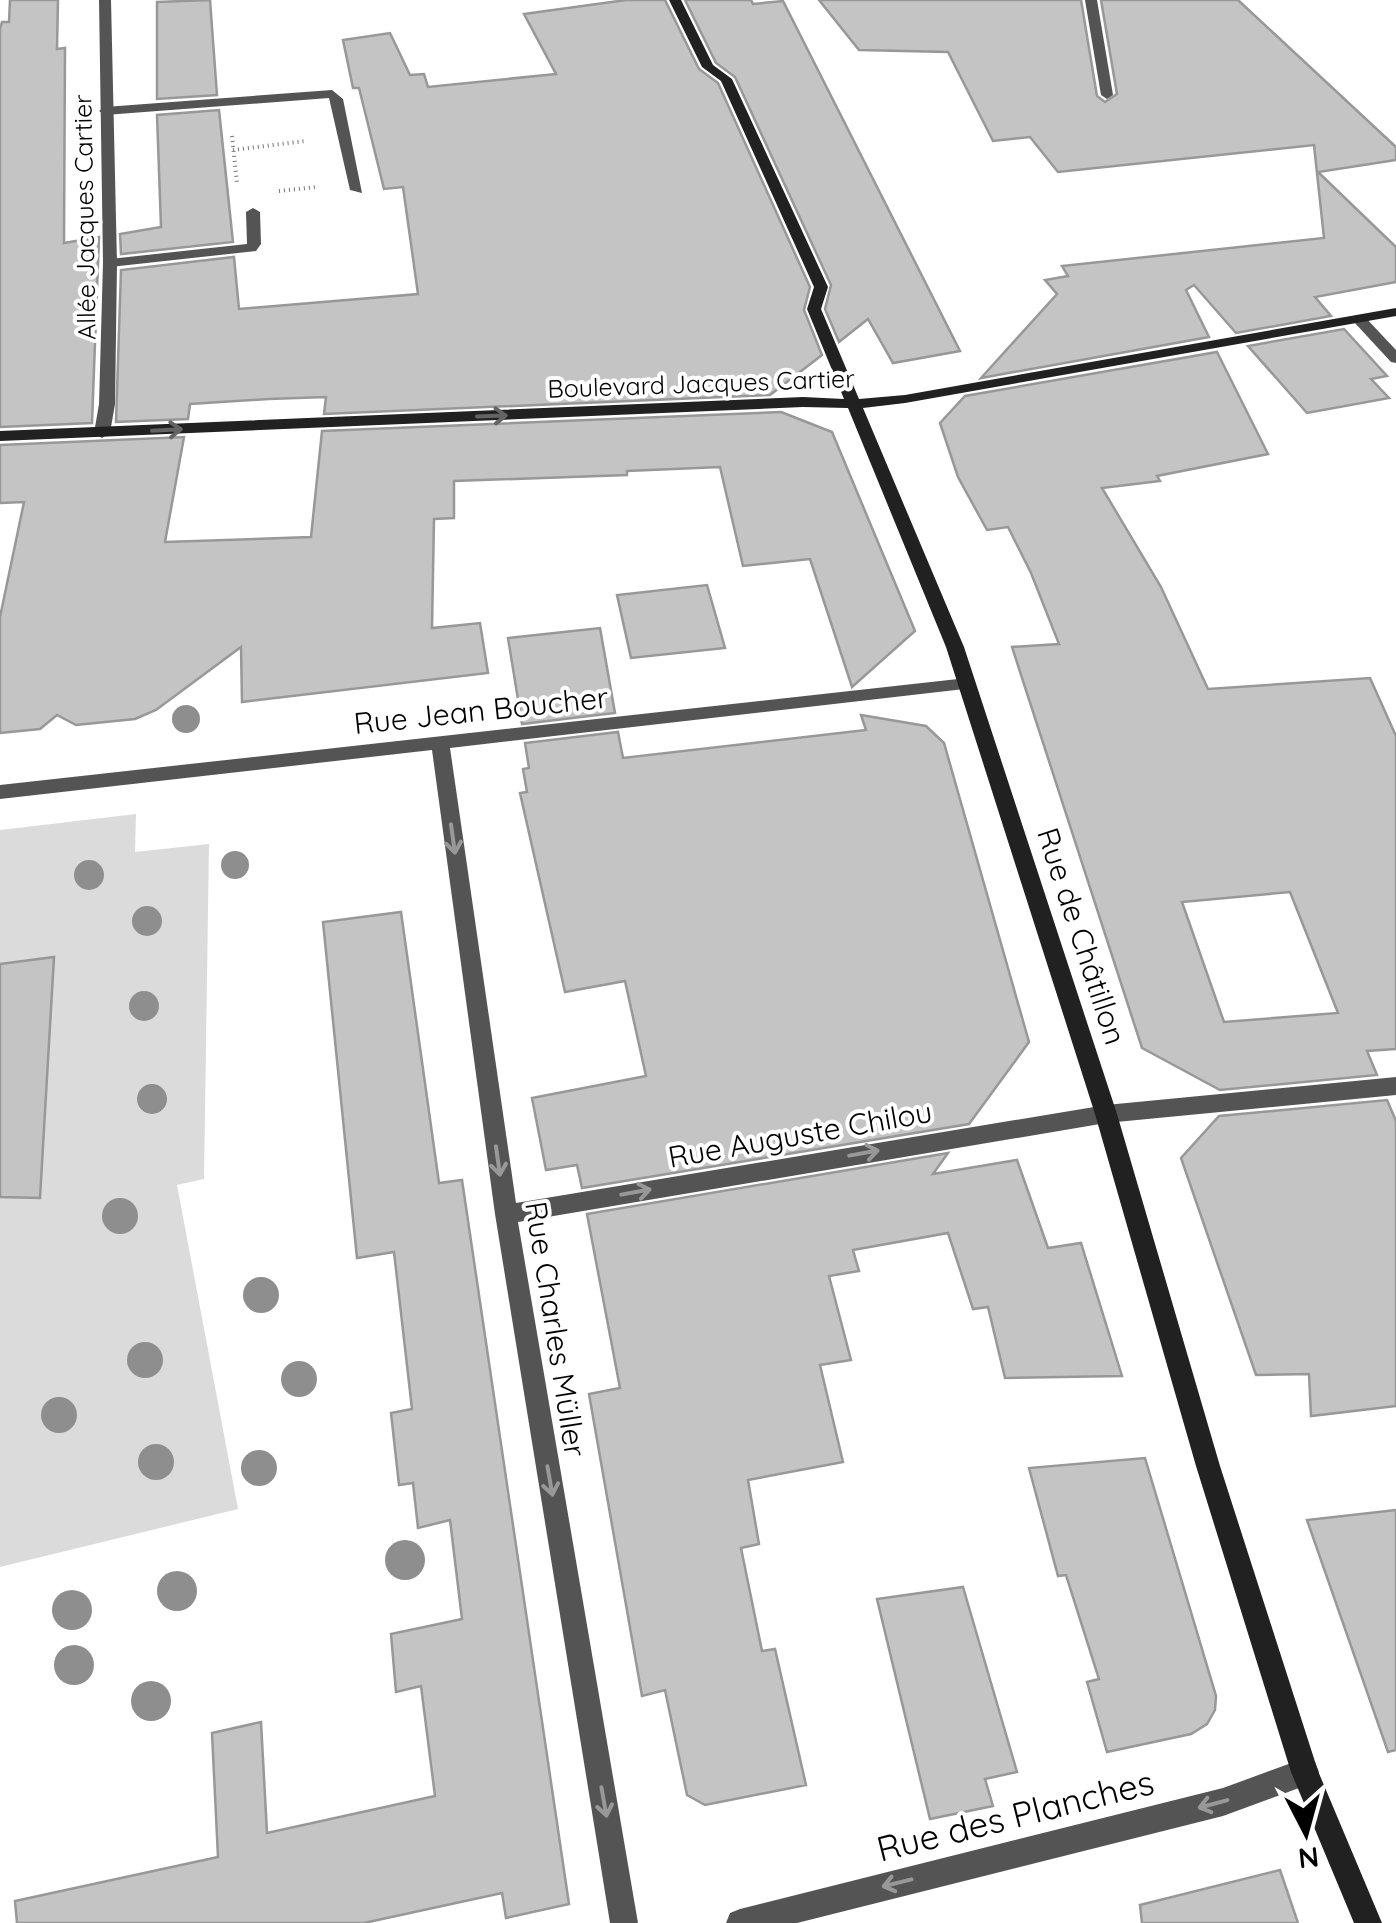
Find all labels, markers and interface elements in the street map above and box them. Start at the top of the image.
street label: Allée Jacques Cartier [66,94,102,340]
street label: Boulevard Jacques Cartier [547,362,856,404]
one-way arrow [476,406,508,425]
one-way arrow [151,420,183,439]
street label: Rue Jean Boucher [352,678,611,742]
one-way arrow [445,822,463,855]
street label: Rue de Châtillon [1029,823,1135,1049]
street label: Rue Auguste Chilou [665,1092,935,1176]
one-way arrow [847,1143,879,1162]
one-way arrow [490,1144,508,1176]
one-way arrow [619,1182,652,1201]
street label: Rue Charles Müller [517,1199,595,1460]
one-way arrow [542,1465,560,1497]
street label: Rue des Planches [872,1759,1158,1871]
north arrow [1256,1783,1356,1883]
one-way arrow [595,1785,614,1818]
one-way arrow [1197,1796,1229,1814]
text: N [1297,1840,1321,1877]
one-way arrow [882,1875,913,1894]

